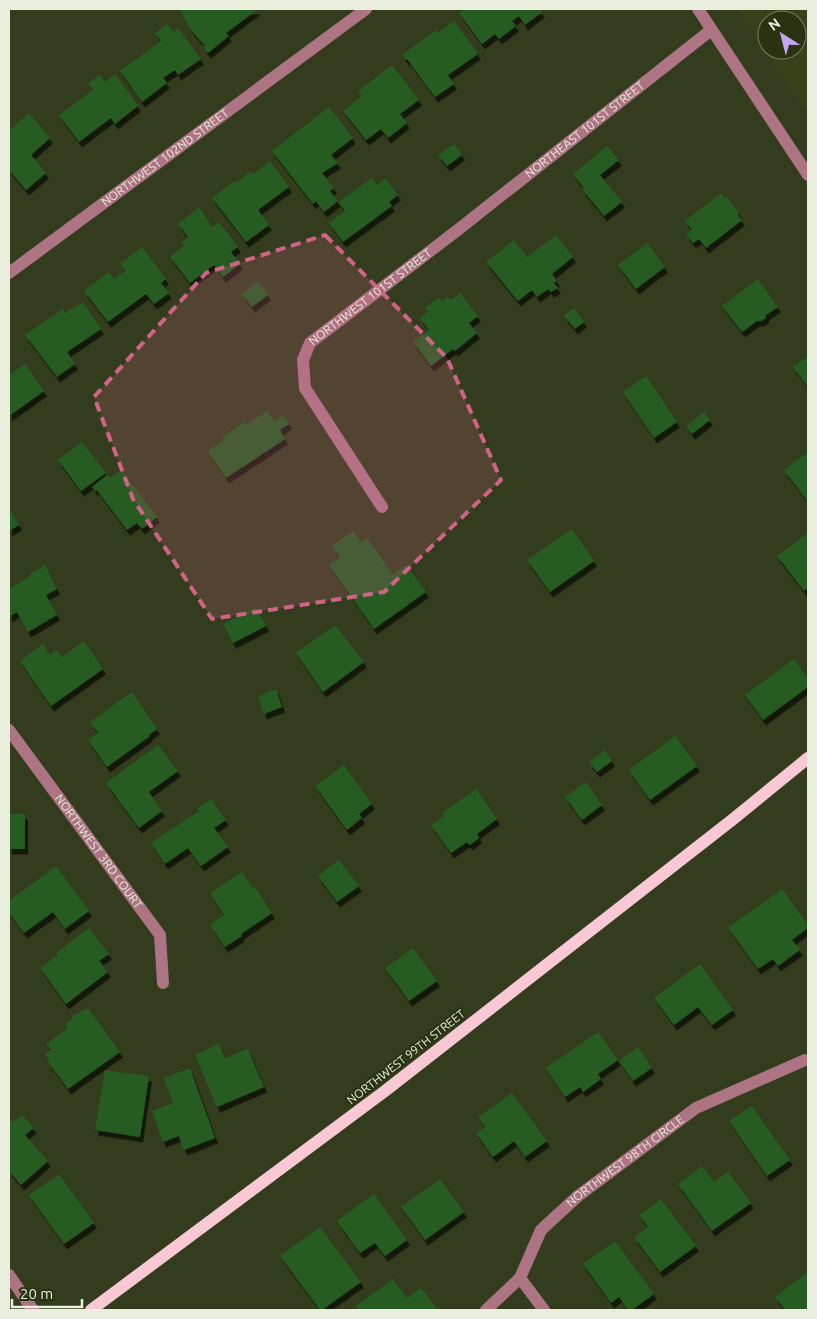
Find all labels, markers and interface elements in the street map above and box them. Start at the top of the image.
north arrow [757,10,807,60]
text: N [765,15,783,34]
street label: NORTHEAST 101ST STREET [522,78,647,180]
street label: NORTHWEST 102ND STREET [99,106,231,208]
street label: NORTHWEST 101ST STREET [306,245,434,347]
street label: NORTHWEST 3RD COURT [53,792,145,911]
street label: NORTHWEST 99TH STREET [344,1006,467,1107]
street label: NORTHWEST 98TH CIRCLE [564,1112,686,1209]
scale bar [12,1276,82,1308]
text: 20 m [20,1285,53,1302]

